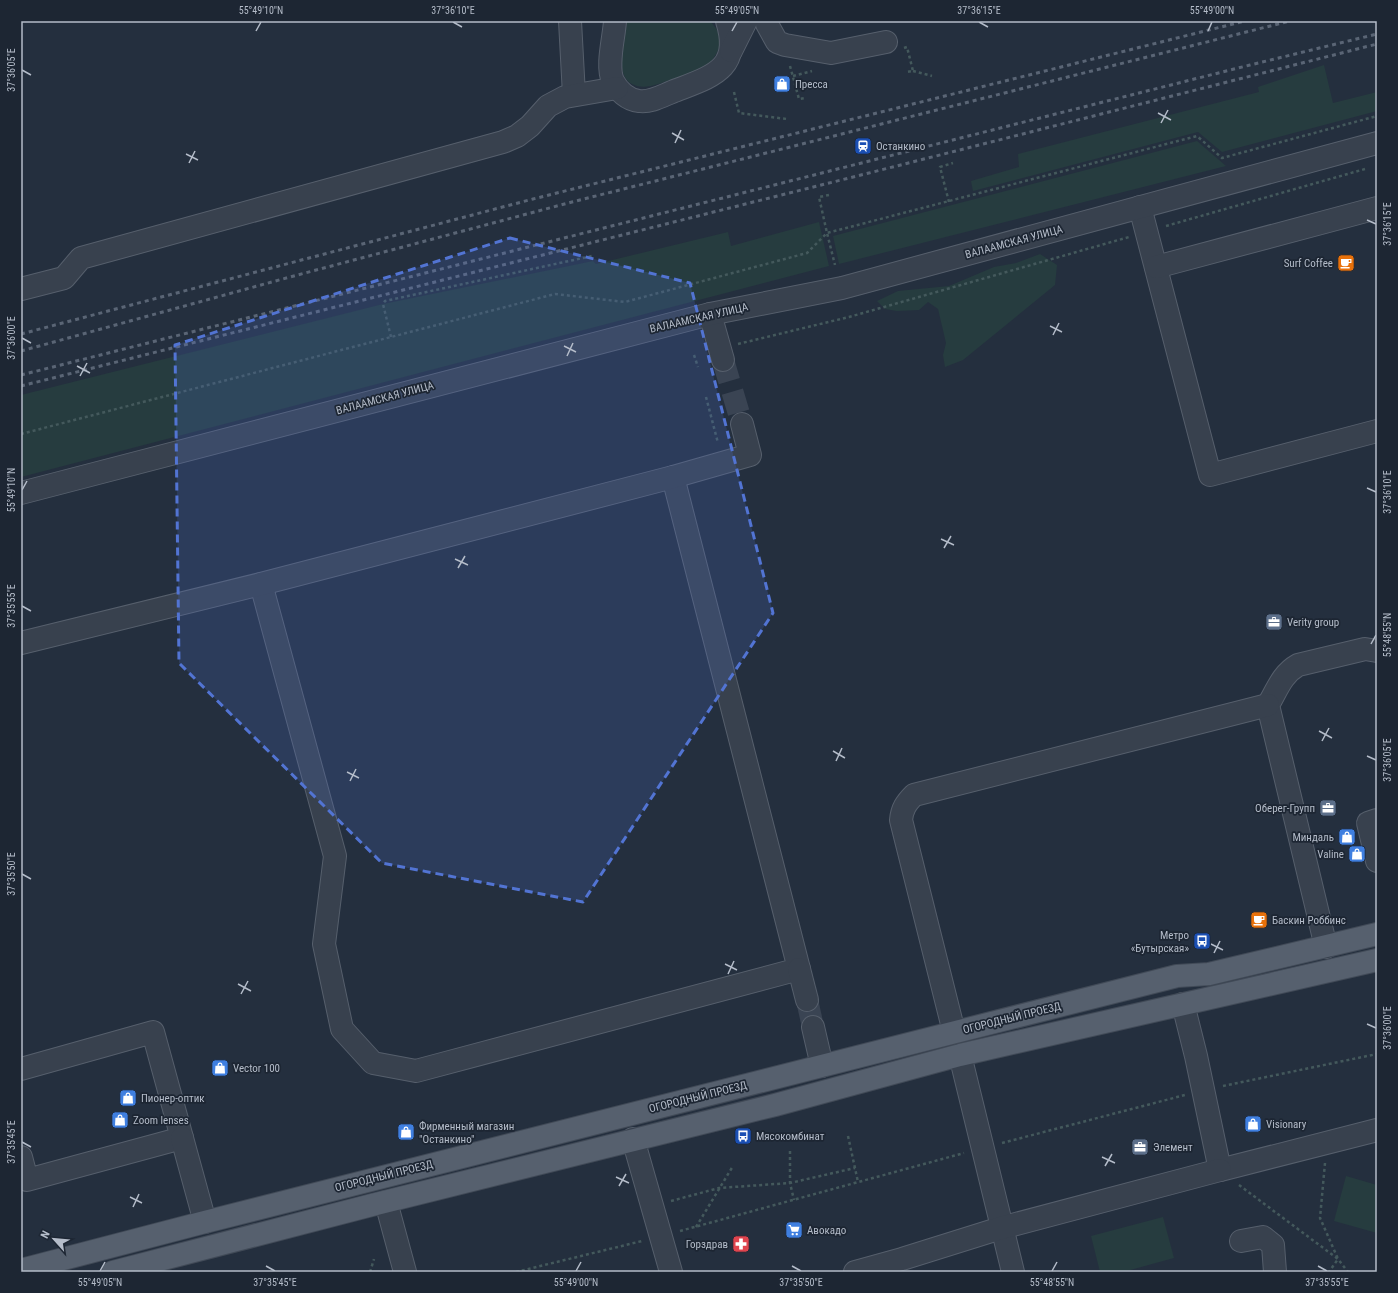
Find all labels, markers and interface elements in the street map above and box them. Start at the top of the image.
text: 55°49'10"N [239,5,283,16]
text: 37°36'10"E [431,5,475,16]
text: 55°49'05"N [715,5,759,16]
text: 37°36'15"E [957,5,1001,16]
text: 55°49'00"N [1190,5,1234,16]
text: 37°36'05"E [6,48,17,92]
shop icon: Пресса [772,74,792,94]
place label: Пресса [795,78,828,91]
station icon: Останкино [853,136,873,156]
place label: Останкино [876,140,926,153]
text: 37°36'15"E [1382,202,1393,246]
street label: ВАЛААМСКАЯ УЛИЦА [964,223,1065,261]
cafe icon: Surf Coffee [1336,253,1356,273]
place label: Surf Coffee [1284,257,1333,270]
street label: ВАЛААМСКАЯ УЛИЦА [649,300,750,336]
text: 37°36'00"E [6,316,17,360]
street label: ВАЛААМСКАЯ УЛИЦА [335,379,436,417]
text: 55°49'10"N [6,468,17,512]
text: 37°36'10"E [1382,470,1393,514]
text: 37°35'55"E [6,584,17,628]
office icon: Verity group [1264,612,1284,632]
text: 55°48'55"N [1382,613,1393,657]
place label: Verity group [1287,616,1339,629]
text: 37°36'05"E [1382,738,1393,782]
office icon: Оберег-Групп [1318,798,1338,818]
place label: Оберег-Групп [1255,802,1315,815]
shop icon: Миндаль [1337,827,1357,847]
place label: Миндаль [1292,831,1334,844]
shop icon: Valine [1347,844,1367,864]
place label: Valine [1317,848,1344,861]
text: 37°35'50"E [6,852,17,896]
cafe icon: Баскин Роббинс [1249,910,1269,930]
place label: Баскин Роббинс [1272,914,1346,927]
place label: Метро «Бутырская» [1131,929,1189,955]
bus stop icon: Метро «Бутырская» [1192,931,1212,951]
street label: ОГОРОДНЫЙ ПРОЕЗД [962,1000,1062,1036]
text: 37°36'00"E [1382,1006,1393,1050]
shop icon: Vector 100 [210,1058,230,1078]
place label: Vector 100 [233,1062,280,1075]
street label: ОГОРОДНЫЙ ПРОЕЗД [648,1079,748,1115]
shop icon: Пионер-оптик [118,1088,138,1108]
place label: Пионер-оптик [141,1092,205,1105]
shop icon: Zoom lenses [110,1110,130,1130]
place label: Zoom lenses [133,1114,189,1127]
shop icon: Visionary [1243,1114,1263,1134]
place label: Visionary [1266,1118,1307,1131]
text: 37°35'45"E [6,1120,17,1164]
place label: Фирменный магазин "Останкино" [419,1120,514,1146]
shop icon: Фирменный магазин "Останкино" [396,1122,416,1142]
bus stop icon: Мясокомбинат [733,1126,753,1146]
place label: Мясокомбинат [756,1130,825,1143]
office icon: Элемент [1130,1137,1150,1157]
place label: Элемент [1153,1141,1193,1154]
street label: ОГОРОДНЫЙ ПРОЕЗД [334,1158,434,1194]
north arrow [34,1219,74,1259]
supermarket icon: Авокадо [784,1220,804,1240]
place label: Авокадо [807,1224,847,1237]
text: N [38,1229,53,1241]
pharmacy icon: Горздрав [731,1234,751,1254]
place label: Горздрав [686,1238,728,1251]
text: 55°49'05"N [78,1277,122,1288]
text: 37°35'45"E [253,1277,297,1288]
text: 55°49'00"N [554,1277,598,1288]
text: 37°35'50"E [779,1277,823,1288]
text: 55°48'55"N [1030,1277,1074,1288]
text: 37°35'55"E [1305,1277,1349,1288]

